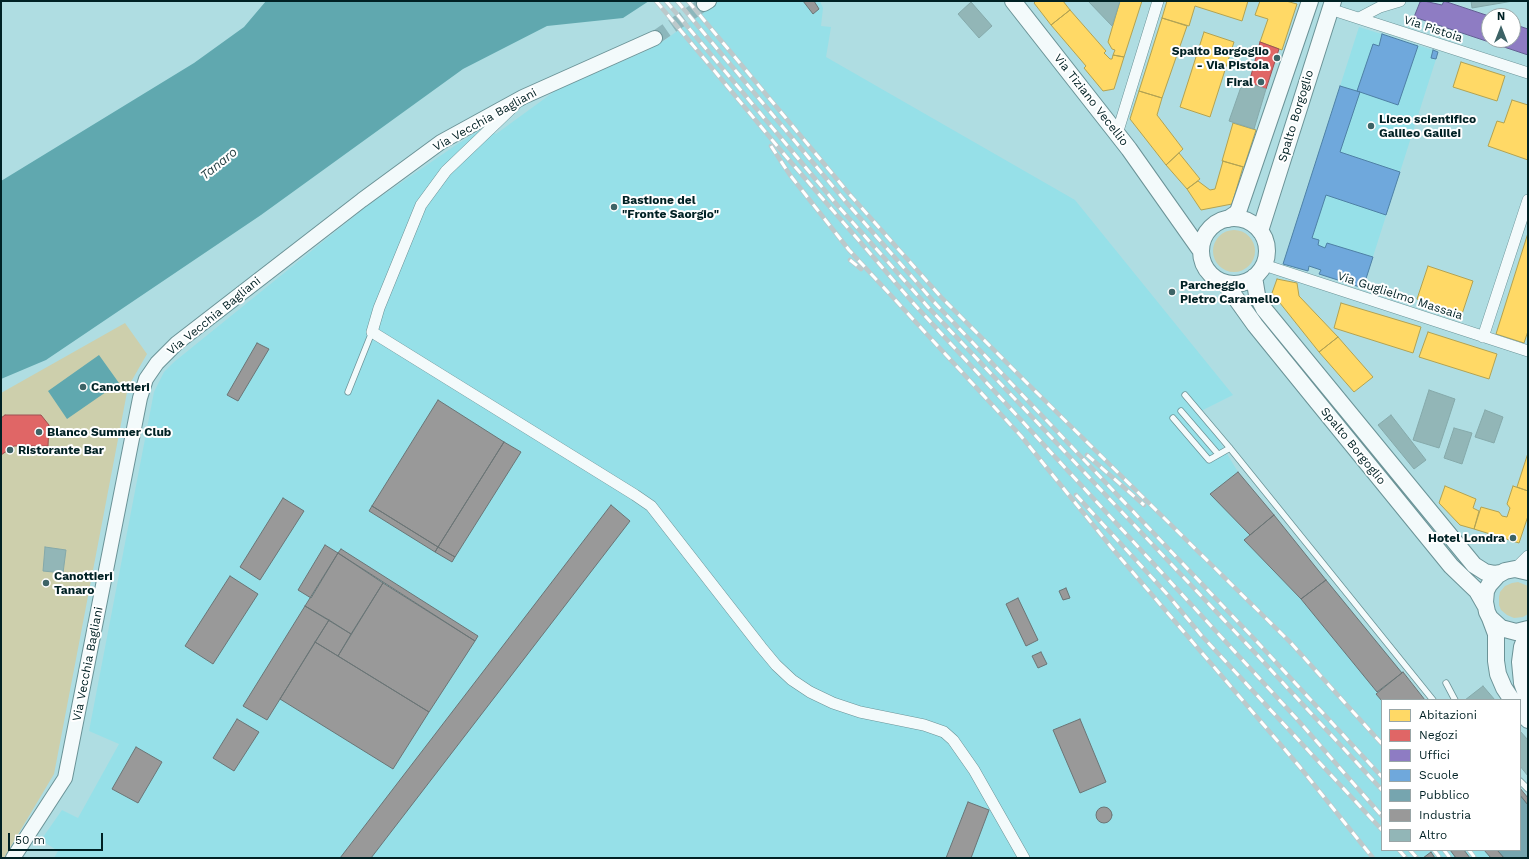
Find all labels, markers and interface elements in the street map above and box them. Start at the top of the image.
north arrow [1481,8,1521,48]
text: N [1497,10,1505,23]
street label: Via Pistoia [1402,13,1464,45]
place label: Spalto Borgoglio - Via Pistoia [1172,44,1269,72]
street label: Via Tiziano Vecellio [1051,51,1131,149]
marker: Spalto Borgoglio - Via Pistoia [1272,53,1282,63]
street label: Spalto Borgoglio [1275,68,1317,164]
place label: Firal [1226,75,1253,89]
marker: Firal [1256,77,1266,87]
street label: Via Vecchia Bagliani [431,86,539,154]
place label: Liceo scientifico Galileo Galilei [1379,112,1476,140]
marker: Liceo scientifico Galileo Galilei [1366,121,1376,131]
water label: Tanaro [197,144,241,184]
place label: Bastione del "Fronte Saorgio" [622,193,719,221]
marker: Bastione del "Fronte Saorgio" [609,202,619,212]
street label: Via Guglielmo Massaia [1336,269,1464,323]
street label: Via Vecchia Bagliani [164,274,264,358]
place label: Parcheggio Pietro Caramello [1180,278,1280,306]
marker: Parcheggio Pietro Caramello [1167,287,1177,297]
place label: Canottieri [91,380,150,394]
marker: Canottieri [78,382,88,392]
street label: Spalto Borgoglio [1317,404,1389,488]
place label: Blanco Summer Club [47,425,171,439]
marker: Blanco Summer Club [34,427,44,437]
place label: Ristorante Bar [18,443,104,457]
marker: Ristorante Bar [5,445,15,455]
place label: Hotel Londra [1428,531,1505,545]
marker: Hotel Londra [1508,533,1518,543]
place label: Canottieri Tanaro [54,569,113,597]
marker: Canottieri Tanaro [41,578,51,588]
street label: Via Vecchia Bagliani [70,606,106,722]
legend [1381,699,1521,851]
text: Abitazioni [1419,708,1477,722]
text: Negozi [1419,728,1458,742]
text: Uffici [1419,748,1450,762]
text: Scuole [1419,768,1459,782]
text: Pubblico [1419,788,1470,802]
text: Industria [1419,808,1471,822]
scale bar [10,825,105,851]
text: Altro [1419,828,1447,842]
text: 50 m [15,833,45,847]

